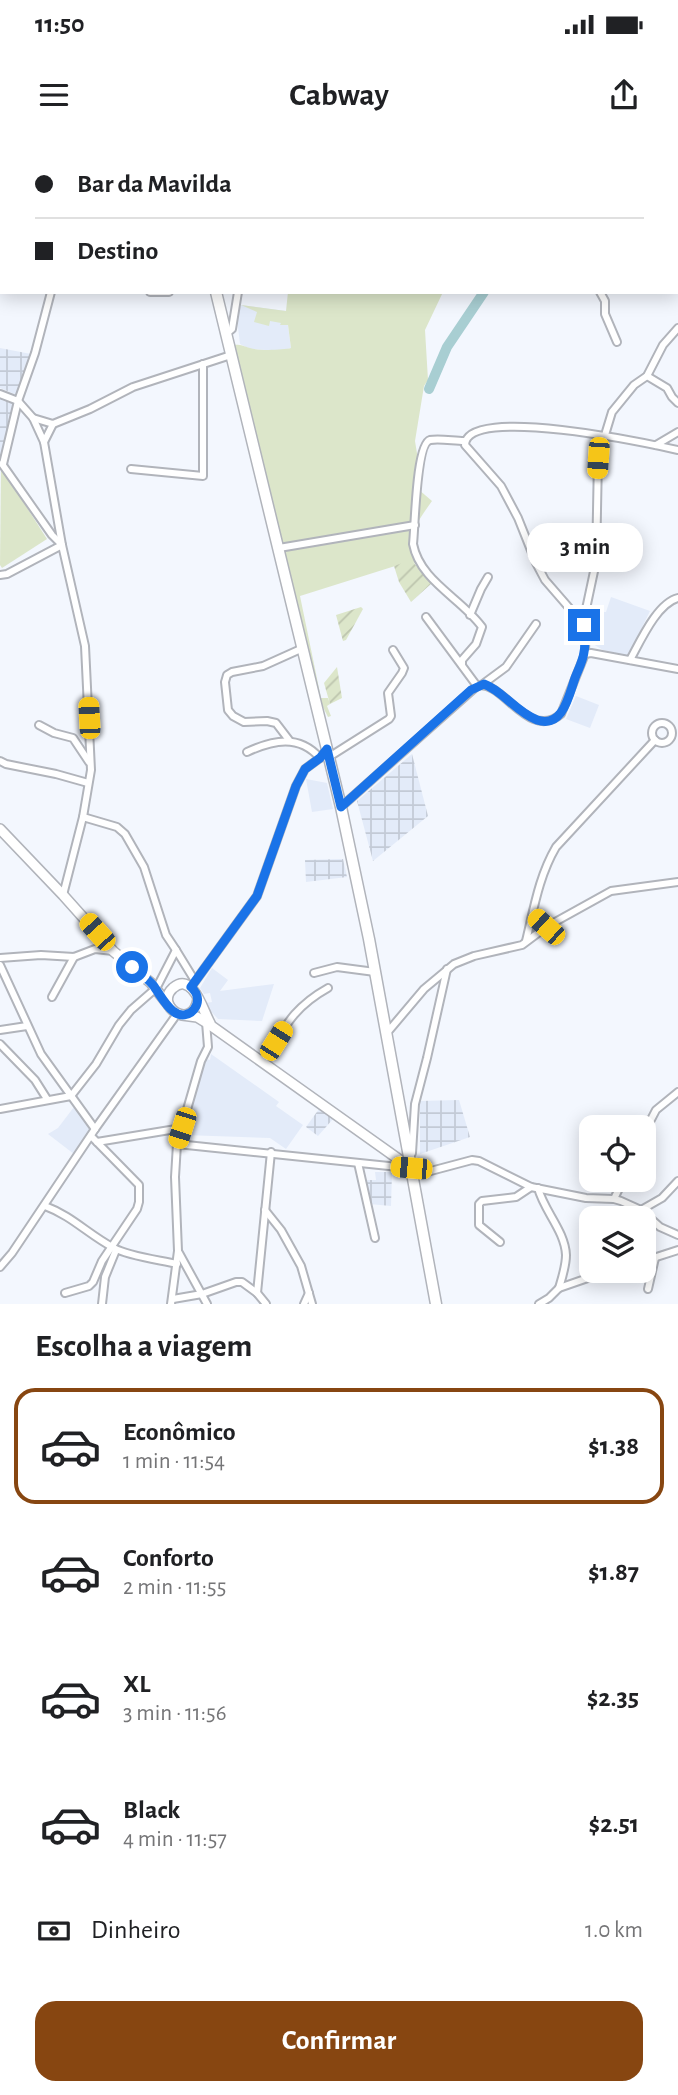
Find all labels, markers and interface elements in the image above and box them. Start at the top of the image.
text: 11:50 [35,11,84,37]
icon: menu [35,76,73,114]
icon: share [605,76,643,114]
text: Cabway [289,79,389,111]
text: Bar da Mavilda [77,171,232,197]
text: Destino [77,238,158,264]
car [587,436,610,480]
callout: 3 min [526,524,642,573]
text: 3 min [560,536,610,559]
route end [568,609,600,641]
car [78,696,101,740]
car [524,905,569,949]
car [76,909,119,955]
route start [116,951,148,983]
car [256,1018,297,1064]
car [166,1105,199,1151]
map controls [579,1115,656,1283]
button: locate [579,1115,656,1192]
car [390,1156,433,1180]
button: layers [579,1206,656,1283]
text: Escolha a viagem [35,1330,252,1362]
icon: car [39,1415,102,1478]
text: Econômico [123,1419,236,1445]
text: $1.38 [588,1433,639,1459]
text: 1 min · 11:54 [123,1450,225,1473]
icon: car [39,1541,102,1604]
text: Conforto [123,1545,214,1571]
text: $1.87 [588,1559,639,1585]
text: 2 min · 11:55 [123,1576,226,1599]
icon: car [39,1667,102,1730]
text: XL [123,1671,150,1697]
text: $2.35 [587,1685,639,1711]
text: 3 min · 11:56 [123,1702,226,1725]
icon: car [39,1793,102,1856]
text: Black [123,1797,180,1823]
text: $2.51 [589,1811,639,1837]
text: 4 min · 11:57 [123,1828,227,1851]
icon: cash [35,1912,73,1950]
text: Dinheiro [91,1917,180,1943]
text: 1.0 km [585,1919,643,1942]
button: Confirmar [35,2001,643,2081]

